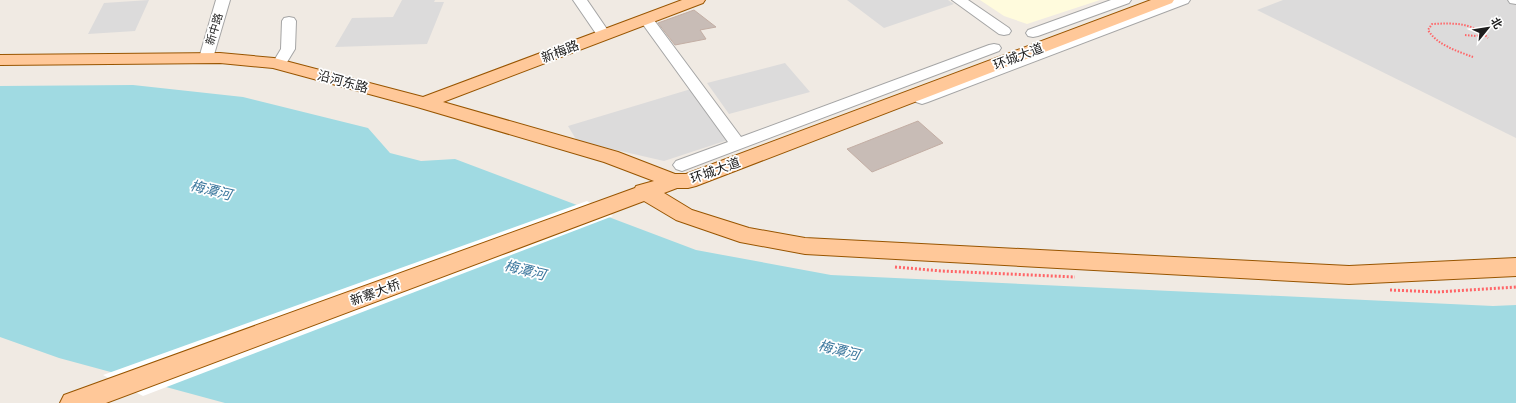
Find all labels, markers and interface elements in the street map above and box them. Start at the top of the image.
north arrow [1468,8,1508,48]
street label: 新中路 [203,11,226,47]
text: 北 [1488,15,1505,31]
street label: 新梅路 [539,37,581,65]
street label: 环城大道 [991,40,1045,73]
street label: 沿河东路 [316,68,370,95]
street label: 环城大道 [688,155,742,186]
water label: 梅潭河 [189,177,236,204]
water label: 梅潭河 [503,257,550,284]
street label: 新寨大桥 [348,277,402,308]
water label: 梅潭河 [817,337,864,364]

